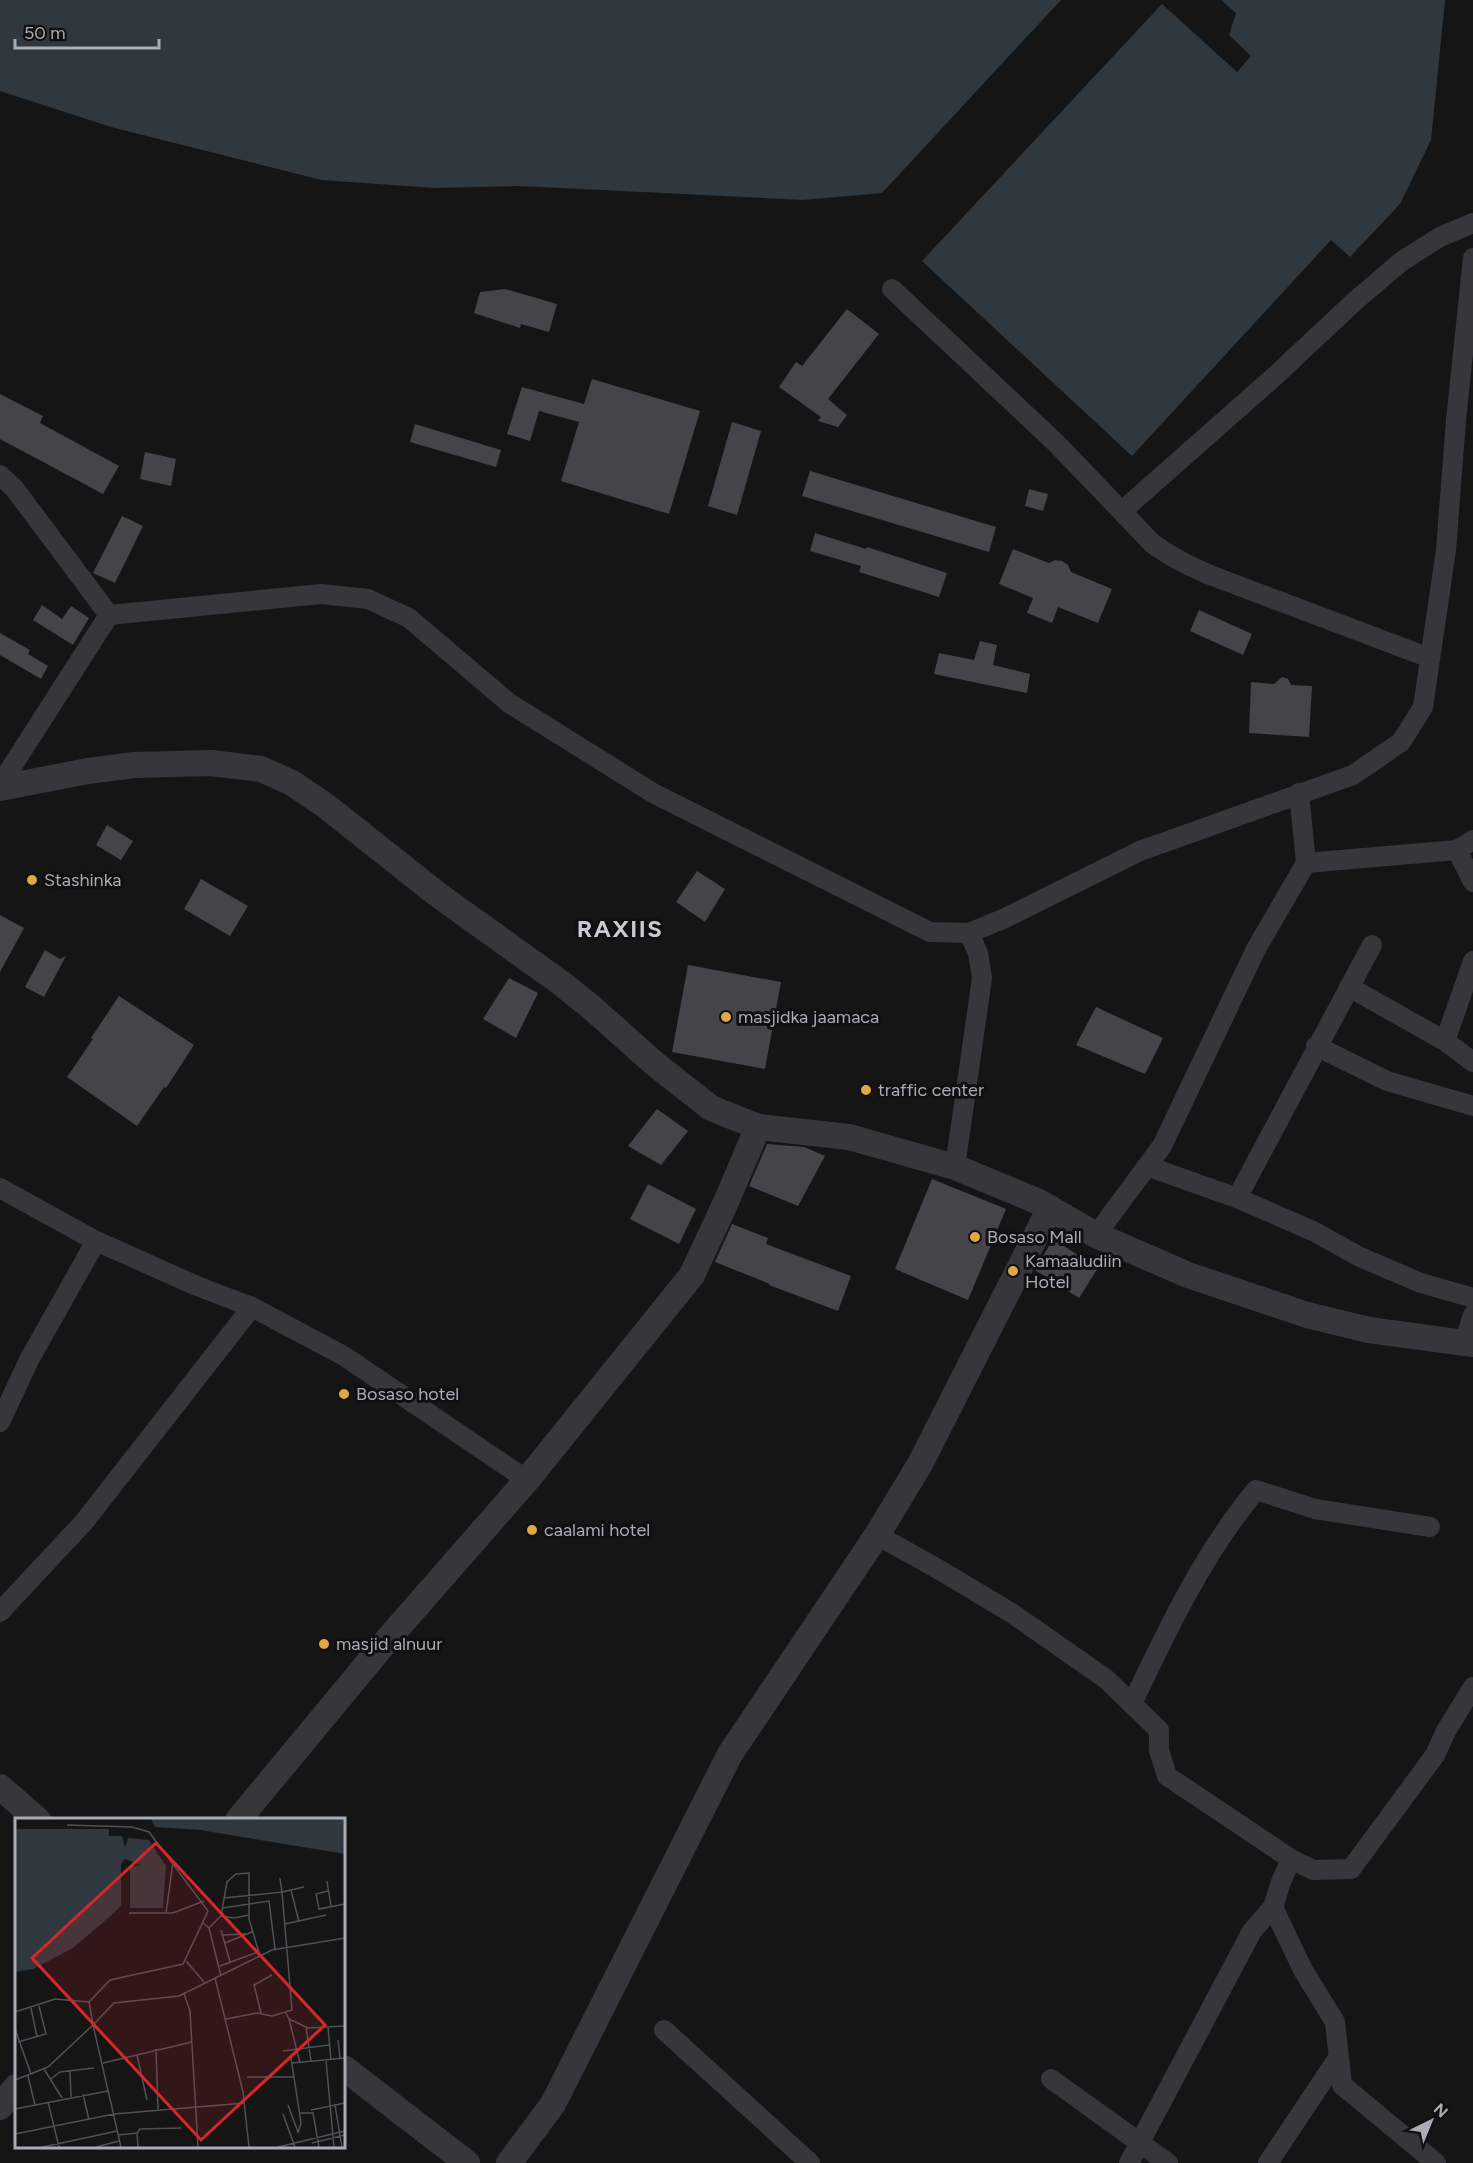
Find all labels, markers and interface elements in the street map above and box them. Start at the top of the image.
scale bar [15,12,159,50]
text: 50 m [24,22,66,44]
place label: Stashinka [44,869,121,891]
marker: Stashinka [25,873,39,887]
district label: RAXIIS [577,914,663,943]
place label: masjidka jaamaca [738,1006,879,1028]
marker: masjidka jaamaca [719,1010,733,1024]
place label: traffic center [878,1079,984,1101]
marker: traffic center [859,1083,873,1097]
place label: Bosaso Mall [987,1226,1082,1248]
marker: Bosaso Mall [968,1230,982,1244]
place label: Kamaaludiin Hotel [1025,1250,1122,1293]
marker: Kamaaludiin Hotel [1006,1264,1020,1278]
place label: Bosaso hotel [356,1383,459,1405]
marker: Bosaso hotel [337,1387,351,1401]
place label: caalami hotel [544,1519,650,1541]
marker: caalami hotel [525,1523,539,1537]
place label: masjid alnuur [336,1633,442,1655]
marker: masjid alnuur [317,1637,331,1651]
inset map [15,1818,345,2148]
north arrow [1401,2091,1461,2151]
text: N [1430,2099,1452,2122]

